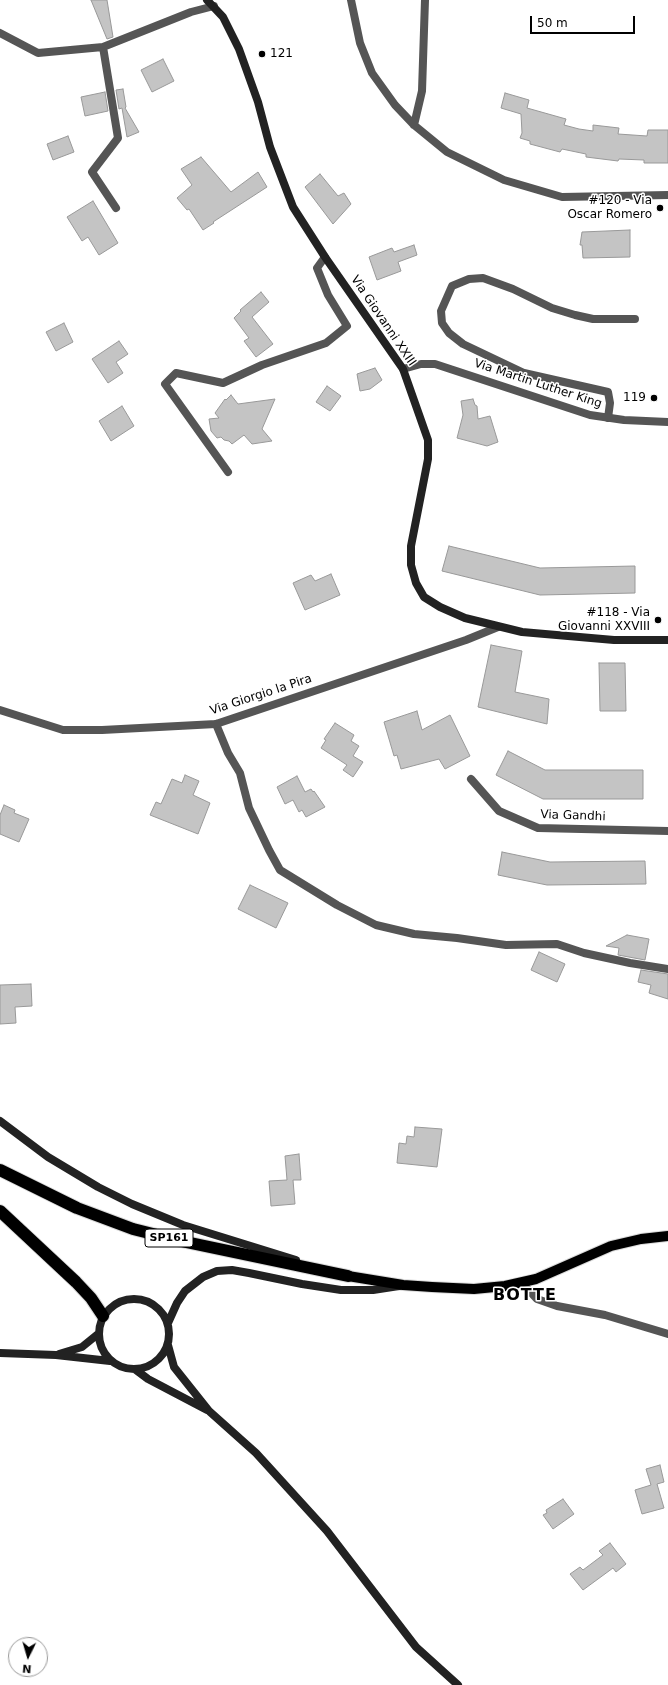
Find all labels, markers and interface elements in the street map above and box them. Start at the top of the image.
scale bar [532,8,637,34]
text: 50 m [537,16,568,30]
place label: 121 [270,47,293,61]
marker: 121 [257,49,267,59]
place label: #120 - Via Oscar Romero [567,194,652,222]
marker: #120 - Via Oscar Romero [655,203,665,213]
street label: Via Giovanni XXIII [347,273,419,369]
street label: Via Martin Luther King [472,357,604,411]
place label: 119 [623,391,646,405]
marker: 119 [649,393,659,403]
place label: #118 - Via Giovanni XXVIII [558,606,650,634]
marker: #118 - Via Giovanni XXVIII [653,615,663,625]
street label: Via Giorgio la Pira [208,672,314,718]
street label: Via Gandhi [540,808,606,824]
road number: SP161 [145,1229,193,1247]
district label: BOTTE [493,1286,557,1306]
north arrow [8,1637,48,1677]
text: N [22,1662,32,1675]

